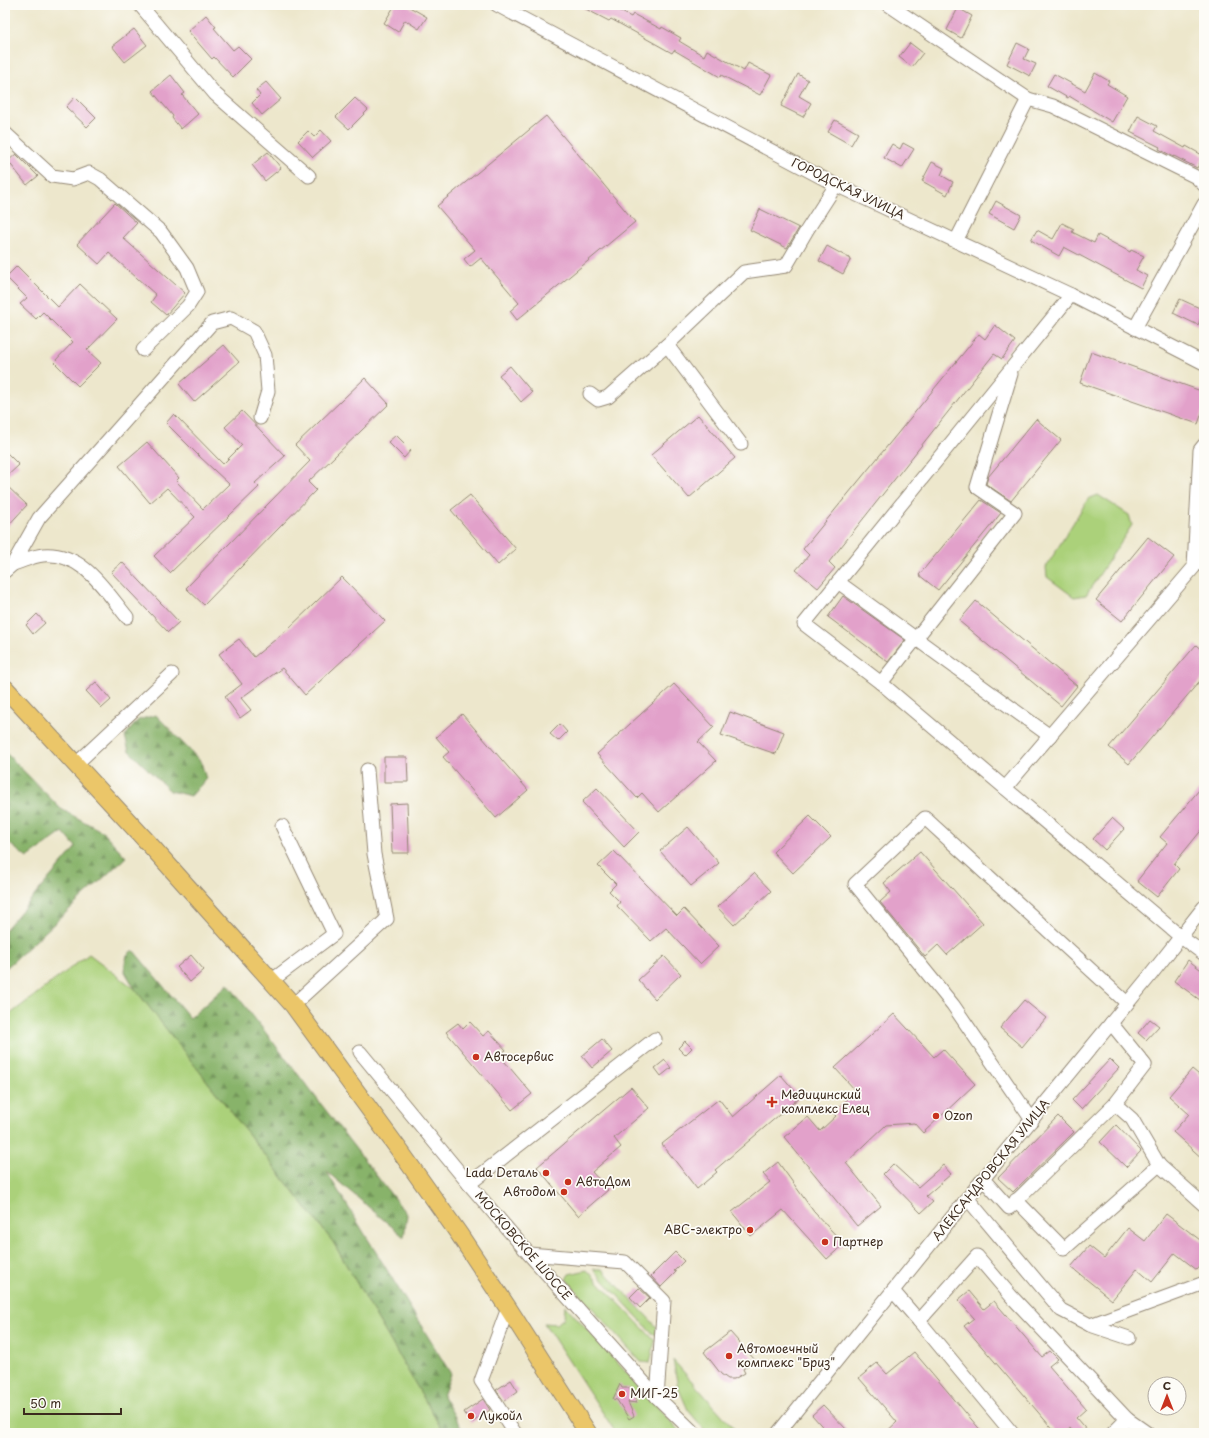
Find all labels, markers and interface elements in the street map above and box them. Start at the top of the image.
street label: ГОРОДСКАЯ УЛИЦА [789,153,908,223]
place label: Автосервис [484,1047,554,1065]
marker: Автосервис [471,1052,481,1062]
place label: Медицинский комплекс Елец [781,1085,870,1117]
street label: АЛЕКСАНДРОВСКАЯ УЛИЦА [927,1095,1053,1244]
marker: Медицинский комплекс Елец [766,1096,778,1108]
place label: Ozon [944,1106,973,1124]
marker: Ozon [931,1111,941,1121]
place label: Lada Dеталь [465,1163,538,1181]
marker: Lada Dеталь [541,1168,551,1178]
place label: АвтоДом [576,1172,631,1190]
marker: АвтоДом [563,1177,573,1187]
place label: Автодом [503,1182,556,1200]
street label: МОСКОВСКОЕ ШОССЕ [471,1187,576,1304]
marker: Автодом [559,1187,569,1197]
place label: АВС-электро [664,1220,742,1238]
marker: АВС-электро [745,1225,755,1235]
place label: Партнер [833,1232,883,1250]
marker: Партнер [820,1237,830,1247]
place label: Автомоечный комплекс "Бриз" [737,1339,835,1371]
marker: Автомоечный комплекс "Бриз" [724,1351,734,1361]
north arrow [1147,1376,1187,1416]
text: С [1163,1377,1171,1394]
place label: МИГ-25 [630,1384,678,1402]
marker: МИГ-25 [617,1389,627,1399]
scale bar [24,1390,121,1416]
text: 50 m [30,1394,61,1412]
place label: Лукойл [479,1406,522,1424]
marker: Лукойл [466,1411,476,1421]

